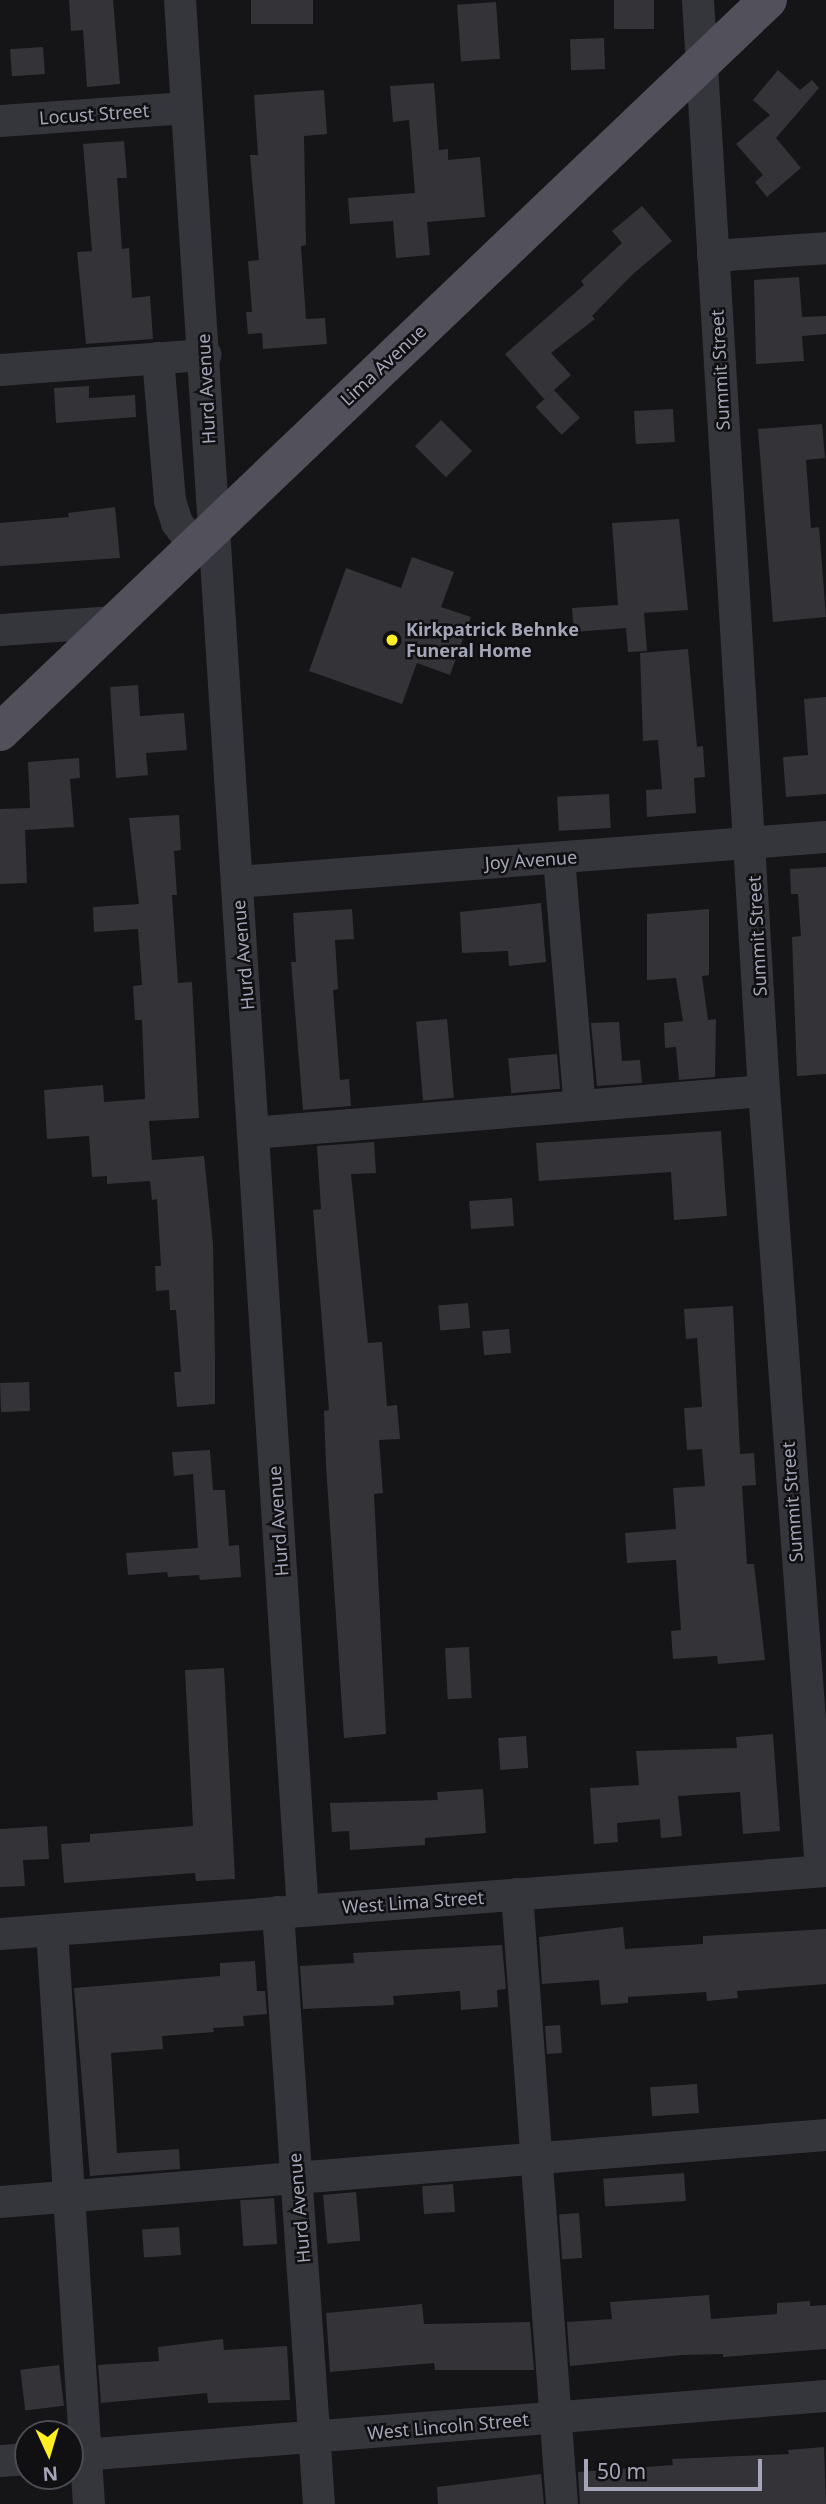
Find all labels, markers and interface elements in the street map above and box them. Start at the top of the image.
street label: Locust Street [38,99,150,129]
street label: Summit Street [706,309,734,431]
street label: Lima Avenue [336,320,430,410]
street label: Hurd Avenue [192,333,220,445]
place label: Kirkpatrick Behnke Funeral Home [406,619,579,662]
marker: Kirkpatrick Behnke Funeral Home [384,632,400,648]
street label: Joy Avenue [484,846,578,874]
street label: Summit Street [743,875,771,997]
street label: Hurd Avenue [227,899,259,1011]
street label: Summit Street [777,1441,807,1563]
street label: Hurd Avenue [263,1465,293,1577]
street label: West Lima Street [341,1886,485,1918]
street label: Hurd Avenue [283,2152,315,2264]
street label: West Lincoln Street [366,2408,530,2444]
north arrow [14,2420,84,2490]
scale bar [588,2444,766,2488]
text: 50 m [597,2457,646,2485]
text: N [42,2460,59,2487]

